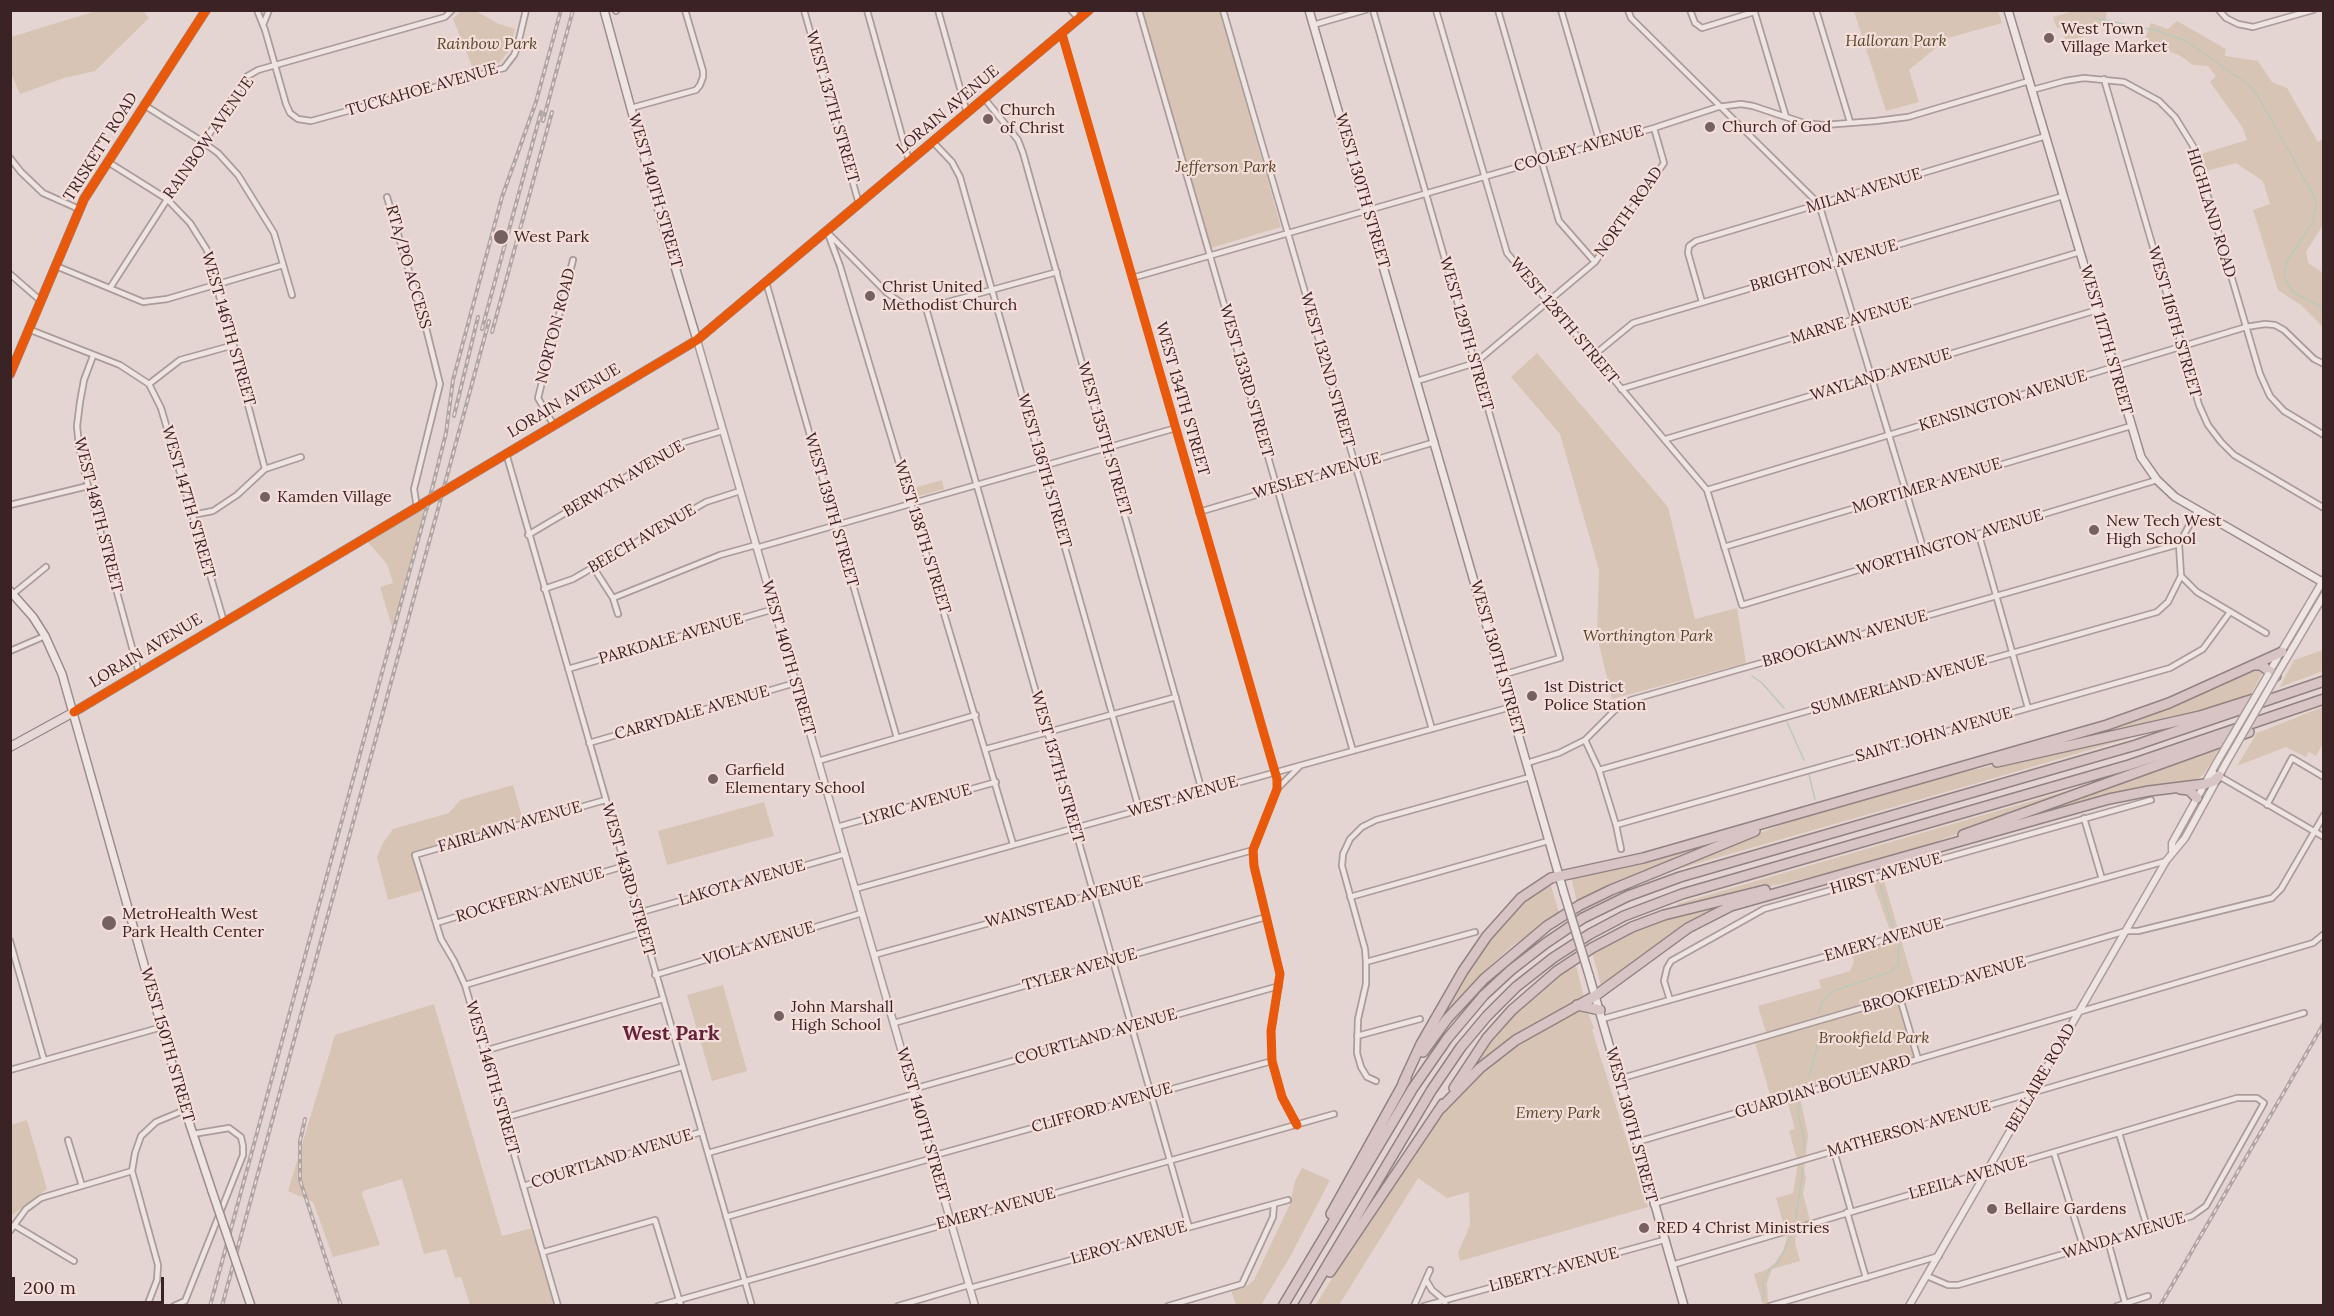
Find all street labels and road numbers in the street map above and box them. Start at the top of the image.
street label: WEST 137TH STREET [801,29,863,185]
street label: TUCKAHOE AVENUE [344,59,500,121]
street label: LORAIN AVENUE [893,61,1003,159]
street label: RAINBOW AVENUE [160,73,258,203]
street label: TRISKETT ROAD [60,89,142,205]
street label: WEST 140TH STREET [624,111,686,271]
street label: WEST 130TH STREET [1331,111,1393,271]
street label: COOLEY AVENUE [1512,121,1646,177]
street label: HIGHLAND ROAD [2182,146,2240,280]
street label: NORTH ROAD [1591,163,1667,261]
street label: MILAN AVENUE [1804,164,1924,218]
street label: RTA/PO ACCESS [381,203,435,331]
street label: BRIGHTON AVENUE [1748,236,1900,296]
street label: WEST 116TH STREET [2143,244,2205,400]
street label: WEST 146TH STREET [197,250,259,408]
street label: WEST 128TH STREET [1505,254,1623,388]
street label: WEST 129TH STREET [1435,255,1497,413]
street label: WEST 117TH STREET [2075,263,2137,417]
street label: NORTON ROAD [532,266,580,386]
street label: WEST 132ND STREET [1296,290,1358,450]
street label: MARNE AVENUE [1788,294,1914,348]
street label: WEST 133RD STREET [1215,302,1277,460]
street label: WEST 134TH STREET [1151,320,1213,478]
street label: WAYLAND AVENUE [1808,344,1954,406]
street label: LORAIN AVENUE [504,360,624,442]
street label: WEST 135TH STREET [1073,360,1135,518]
street label: KENSINGTON AVENUE [1917,366,2089,436]
street label: WEST 136TH STREET [1013,392,1075,550]
street label: WEST 147TH STREET [157,424,219,580]
street label: WEST 139TH STREET [800,431,862,589]
street label: WEST 148TH STREET [69,435,127,595]
street label: BERWYN AVENUE [560,436,688,522]
street label: WESLEY AVENUE [1251,449,1383,503]
street label: MORTIMER AVENUE [1850,454,2004,518]
street label: WEST 138TH STREET [889,458,955,616]
street label: BEECH AVENUE [585,500,699,578]
street label: WORTHINGTON AVENUE [1855,505,2045,581]
street label: WEST 140TH STREET [757,578,819,738]
street label: WEST 130TH STREET [1466,578,1528,738]
street label: BROOKLAWN AVENUE [1760,606,1930,672]
street label: PARKDALE AVENUE [597,609,745,669]
street label: LORAIN AVENUE [86,610,206,692]
street label: SUMMERLAND AVENUE [1809,651,1989,719]
street label: CARRYDALE AVENUE [612,682,772,744]
street label: WEST 137TH STREET [1026,689,1088,845]
street label: SAINT JOHN AVENUE [1853,703,2015,767]
street label: WEST AVENUE [1126,772,1240,822]
street label: LYRIC AVENUE [860,780,974,830]
street label: FAIRLAWN AVENUE [436,797,584,857]
street label: WEST 143RD STREET [597,801,659,959]
street label: HIRST AVENUE [1828,849,1944,899]
street label: LAKOTA AVENUE [677,856,807,910]
street label: ROCKFERN AVENUE [454,863,606,927]
street label: WAINSTEAD AVENUE [983,872,1145,932]
street label: EMERY AVENUE [1822,914,1946,966]
street label: VIOLA AVENUE [701,918,817,970]
street label: TYLER AVENUE [1021,944,1139,996]
street label: BROOKFIELD AVENUE [1860,952,2028,1018]
street label: WEST 150TH STREET [136,965,198,1125]
street label: WEST 146TH STREET [461,999,523,1157]
street label: COURTLAND AVENUE [1013,1005,1179,1069]
street label: BELLAIRE ROAD [2002,1020,2080,1136]
street label: WEST 140TH STREET [892,1045,954,1205]
street label: WEST 130TH STREET [1601,1045,1661,1205]
street label: GUARDIAN BOULEVARD [1733,1051,1913,1123]
street label: CLIFFORD AVENUE [1029,1079,1175,1137]
street label: MATHERSON AVENUE [1825,1096,1993,1162]
street label: COURTLAND AVENUE [529,1125,695,1193]
street label: LEEILA AVENUE [1907,1152,2029,1204]
street label: EMERY AVENUE [934,1184,1058,1234]
street label: WANDA AVENUE [2060,1208,2188,1264]
street label: LEROY AVENUE [1069,1217,1189,1269]
street label: LIBERTY AVENUE [1487,1243,1621,1297]

